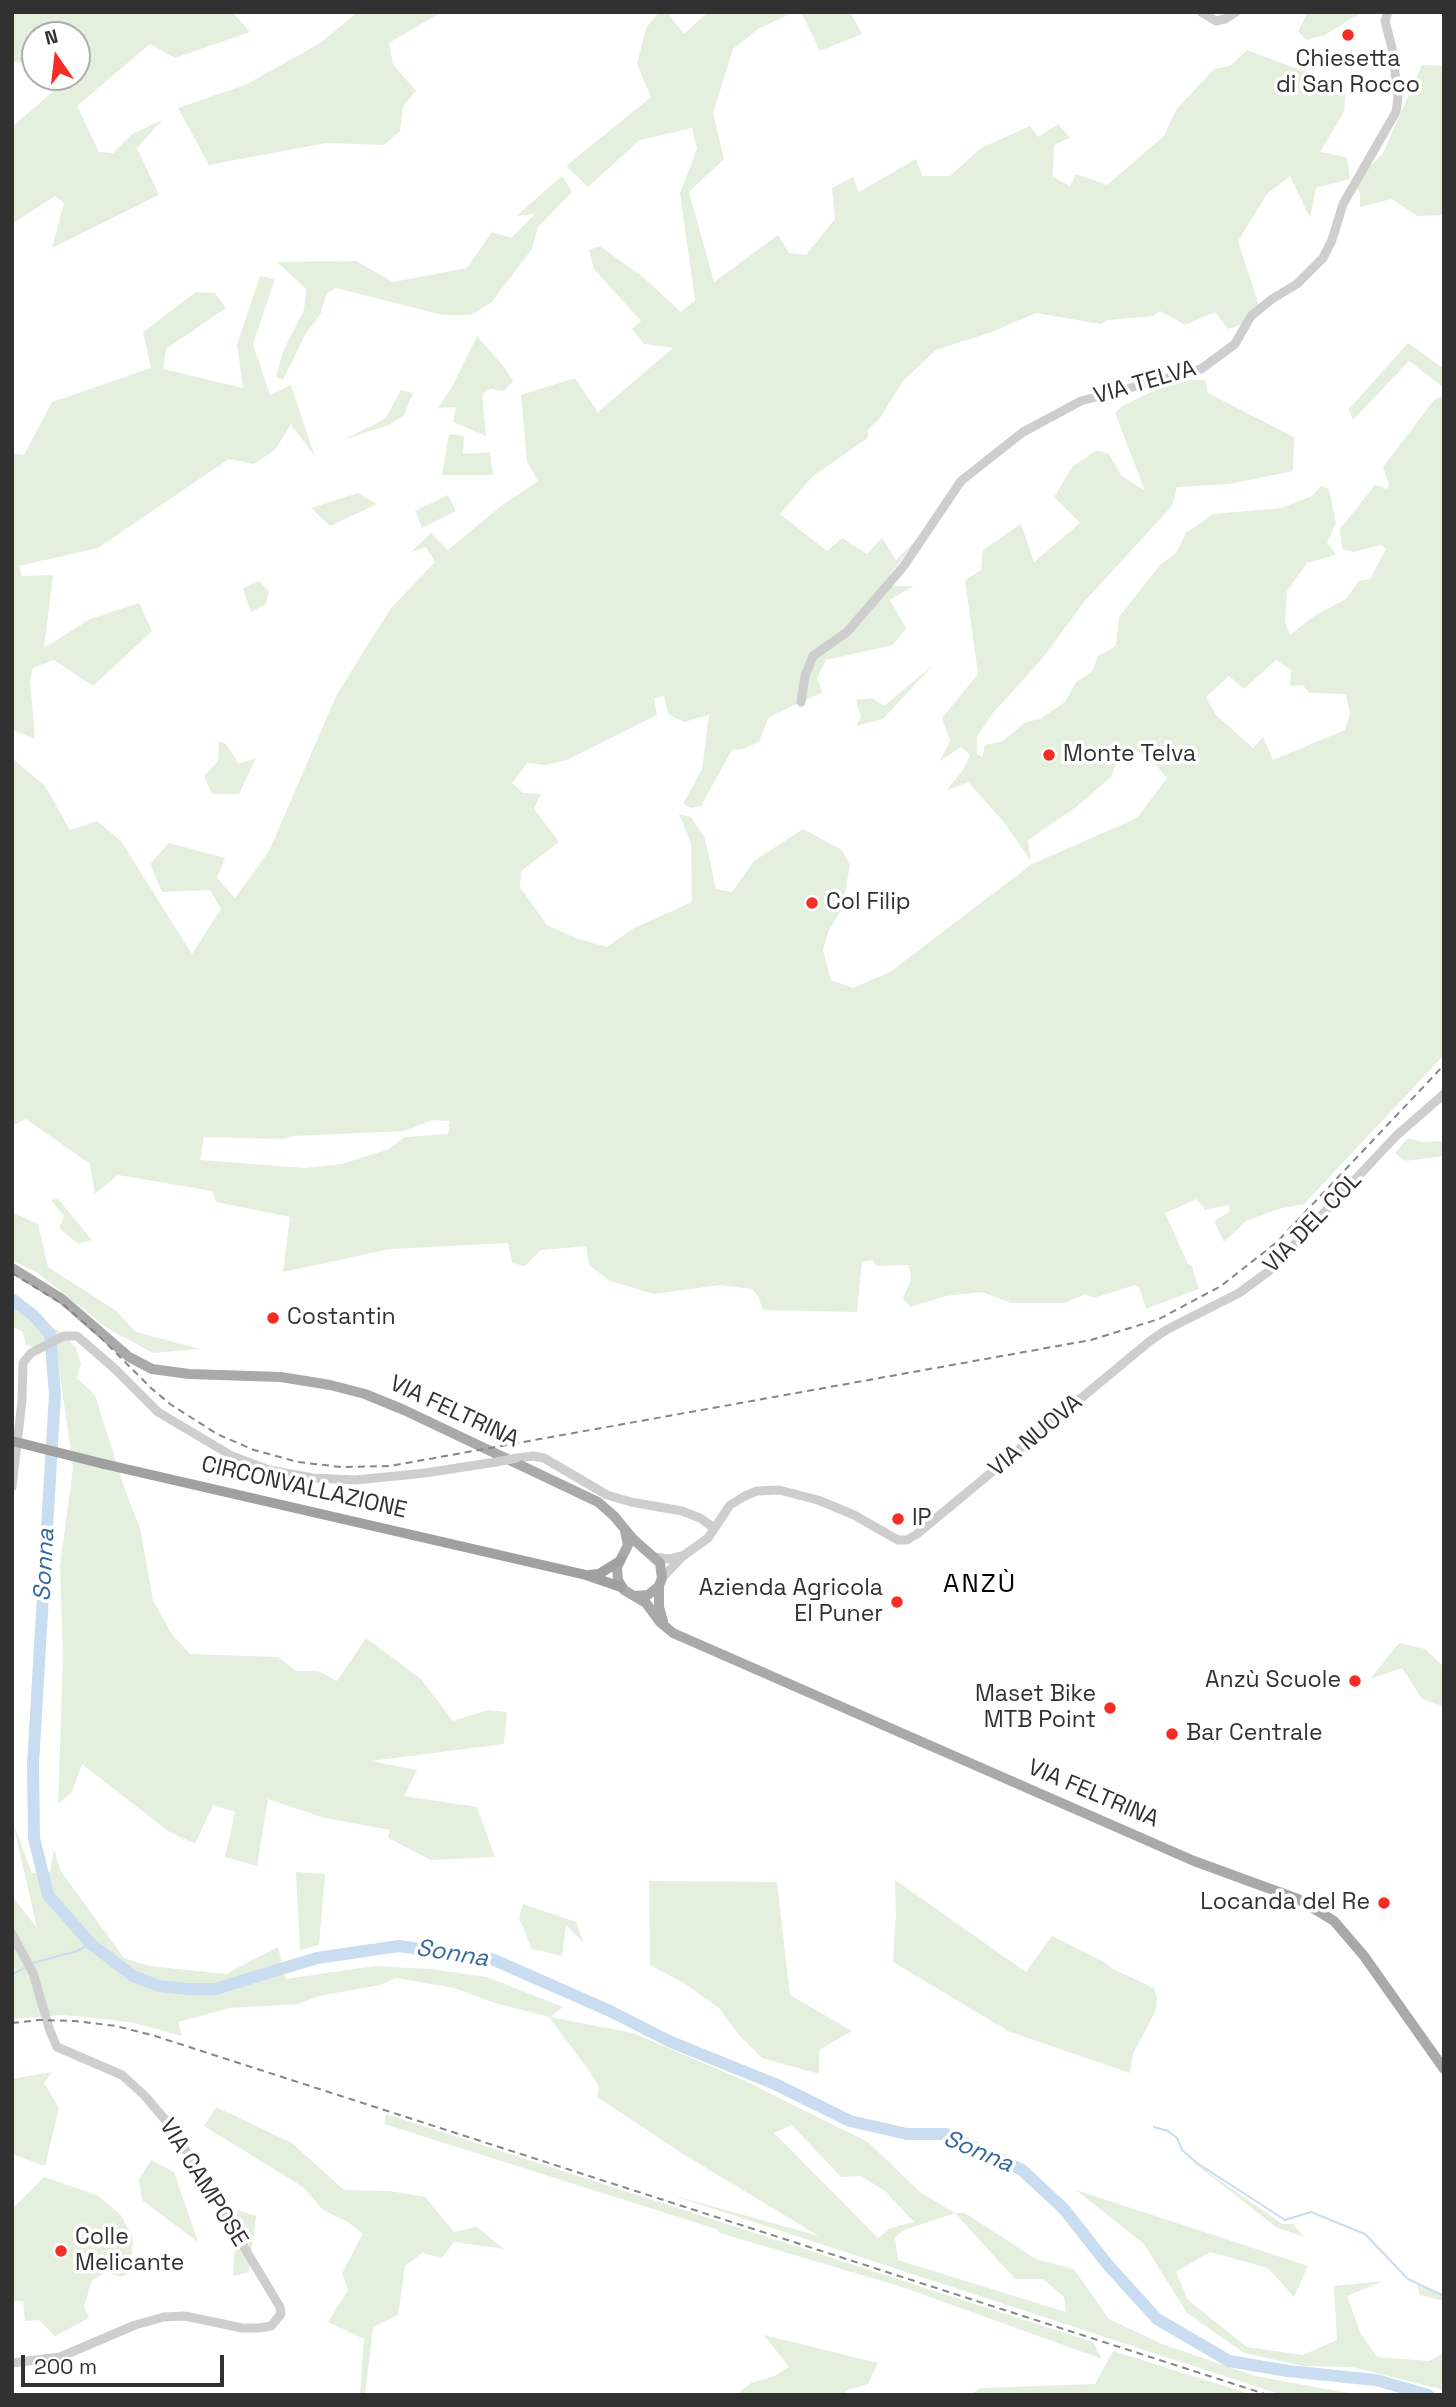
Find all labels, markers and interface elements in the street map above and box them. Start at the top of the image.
north arrow [21,21,91,91]
text: N [42,23,60,51]
marker: Chiesetta di San Rocco [1340,27,1356,43]
place label: Chiesetta di San Rocco [1276,46,1420,100]
street label: VIA TELVA [1091,355,1199,411]
place label: Monte Telva [1063,741,1196,769]
marker: Monte Telva [1041,747,1057,763]
place label: Col Filip [826,889,911,917]
marker: Col Filip [804,895,820,911]
street label: VIA DEL COL [1258,1167,1368,1279]
place label: Costantin [287,1304,396,1332]
marker: Costantin [265,1310,281,1326]
street label: VIA FELTRINA [385,1370,523,1454]
street label: VIA NUOVA [984,1389,1088,1483]
street label: CIRCONVALLAZIONE [199,1451,409,1525]
place label: IP [912,1505,931,1533]
marker: IP [890,1511,906,1527]
water label: Sonna [29,1528,61,1602]
district label: ANZÙ [944,1569,1016,1601]
place label: Azienda Agricola El Puner [699,1575,883,1629]
marker: Azienda Agricola El Puner [889,1594,905,1610]
place label: Anzù Scuole [1205,1667,1341,1695]
marker: Anzù Scuole [1347,1673,1363,1689]
place label: Maset Bike MTB Point [975,1681,1096,1735]
marker: Maset Bike MTB Point [1102,1700,1118,1716]
place label: Bar Centrale [1186,1720,1323,1748]
marker: Bar Centrale [1164,1726,1180,1742]
street label: VIA FELTRINA [1023,1754,1163,1834]
place label: Locanda del Re [1200,1889,1370,1917]
marker: Locanda del Re [1376,1895,1392,1911]
water label: Sonna [414,1934,490,1974]
street label: VIA CAMPOSE [153,2114,253,2252]
water label: Sonna [939,2125,1017,2179]
place label: Colle Melicante [75,2224,184,2278]
marker: Colle Melicante [53,2243,69,2259]
scale bar [24,2340,228,2384]
text: 200 m [34,2353,97,2380]

